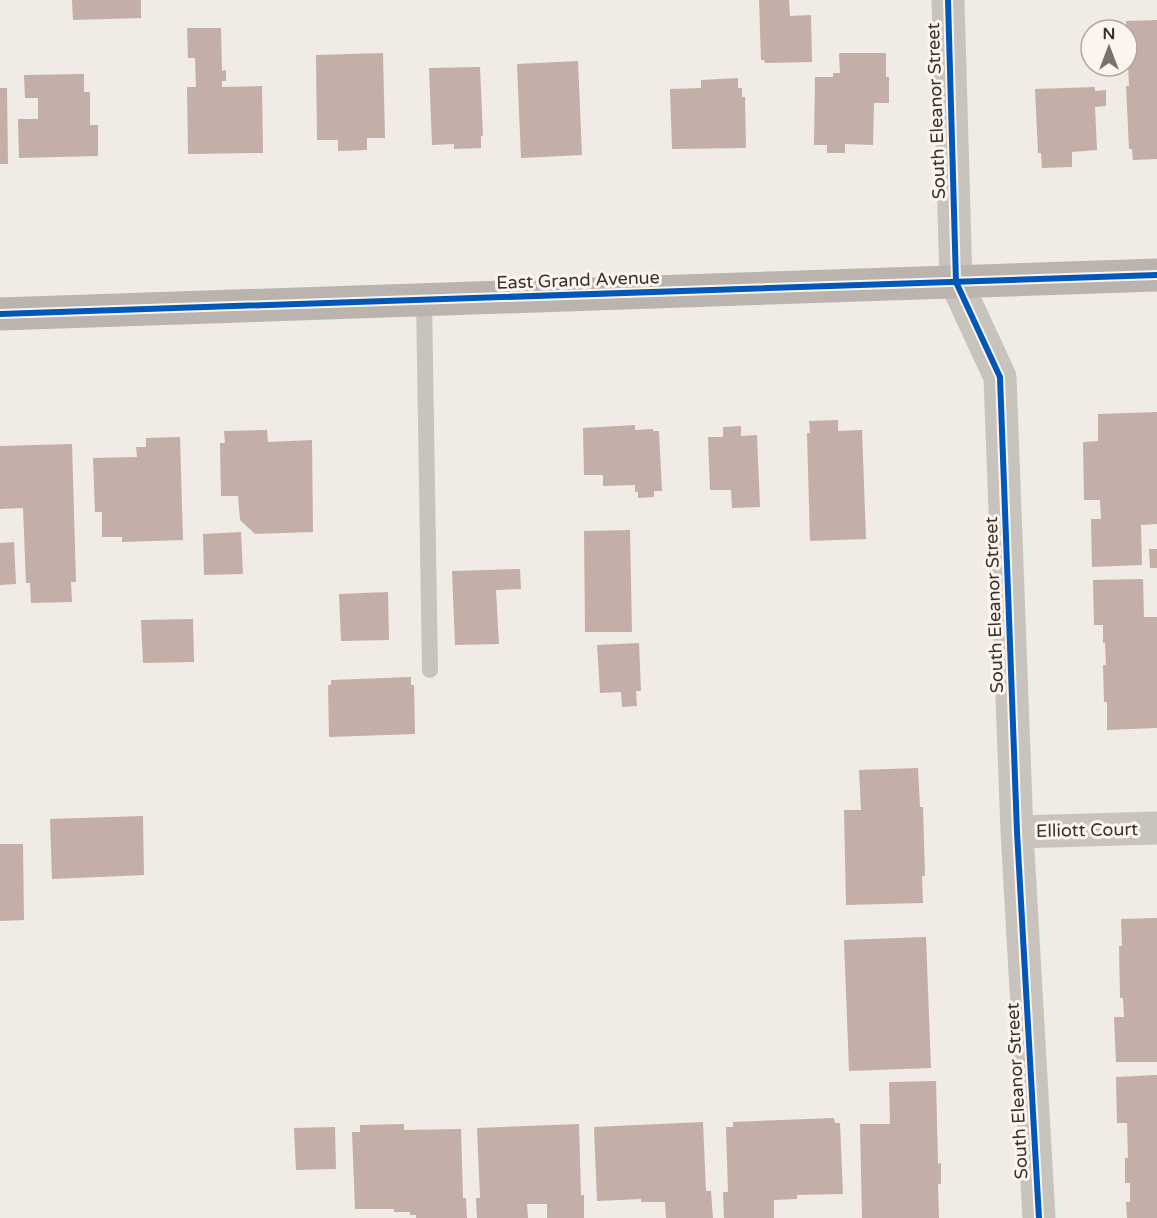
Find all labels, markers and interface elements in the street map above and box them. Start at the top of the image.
north arrow [1079,18,1139,78]
street label: South Eleanor Street [922,22,950,200]
text: N [1103,24,1115,44]
street label: East Grand Avenue [496,266,660,294]
street label: South Eleanor Street [980,516,1008,694]
street label: Elliott Court [1036,818,1138,842]
street label: South Eleanor Street [1001,1002,1033,1180]

